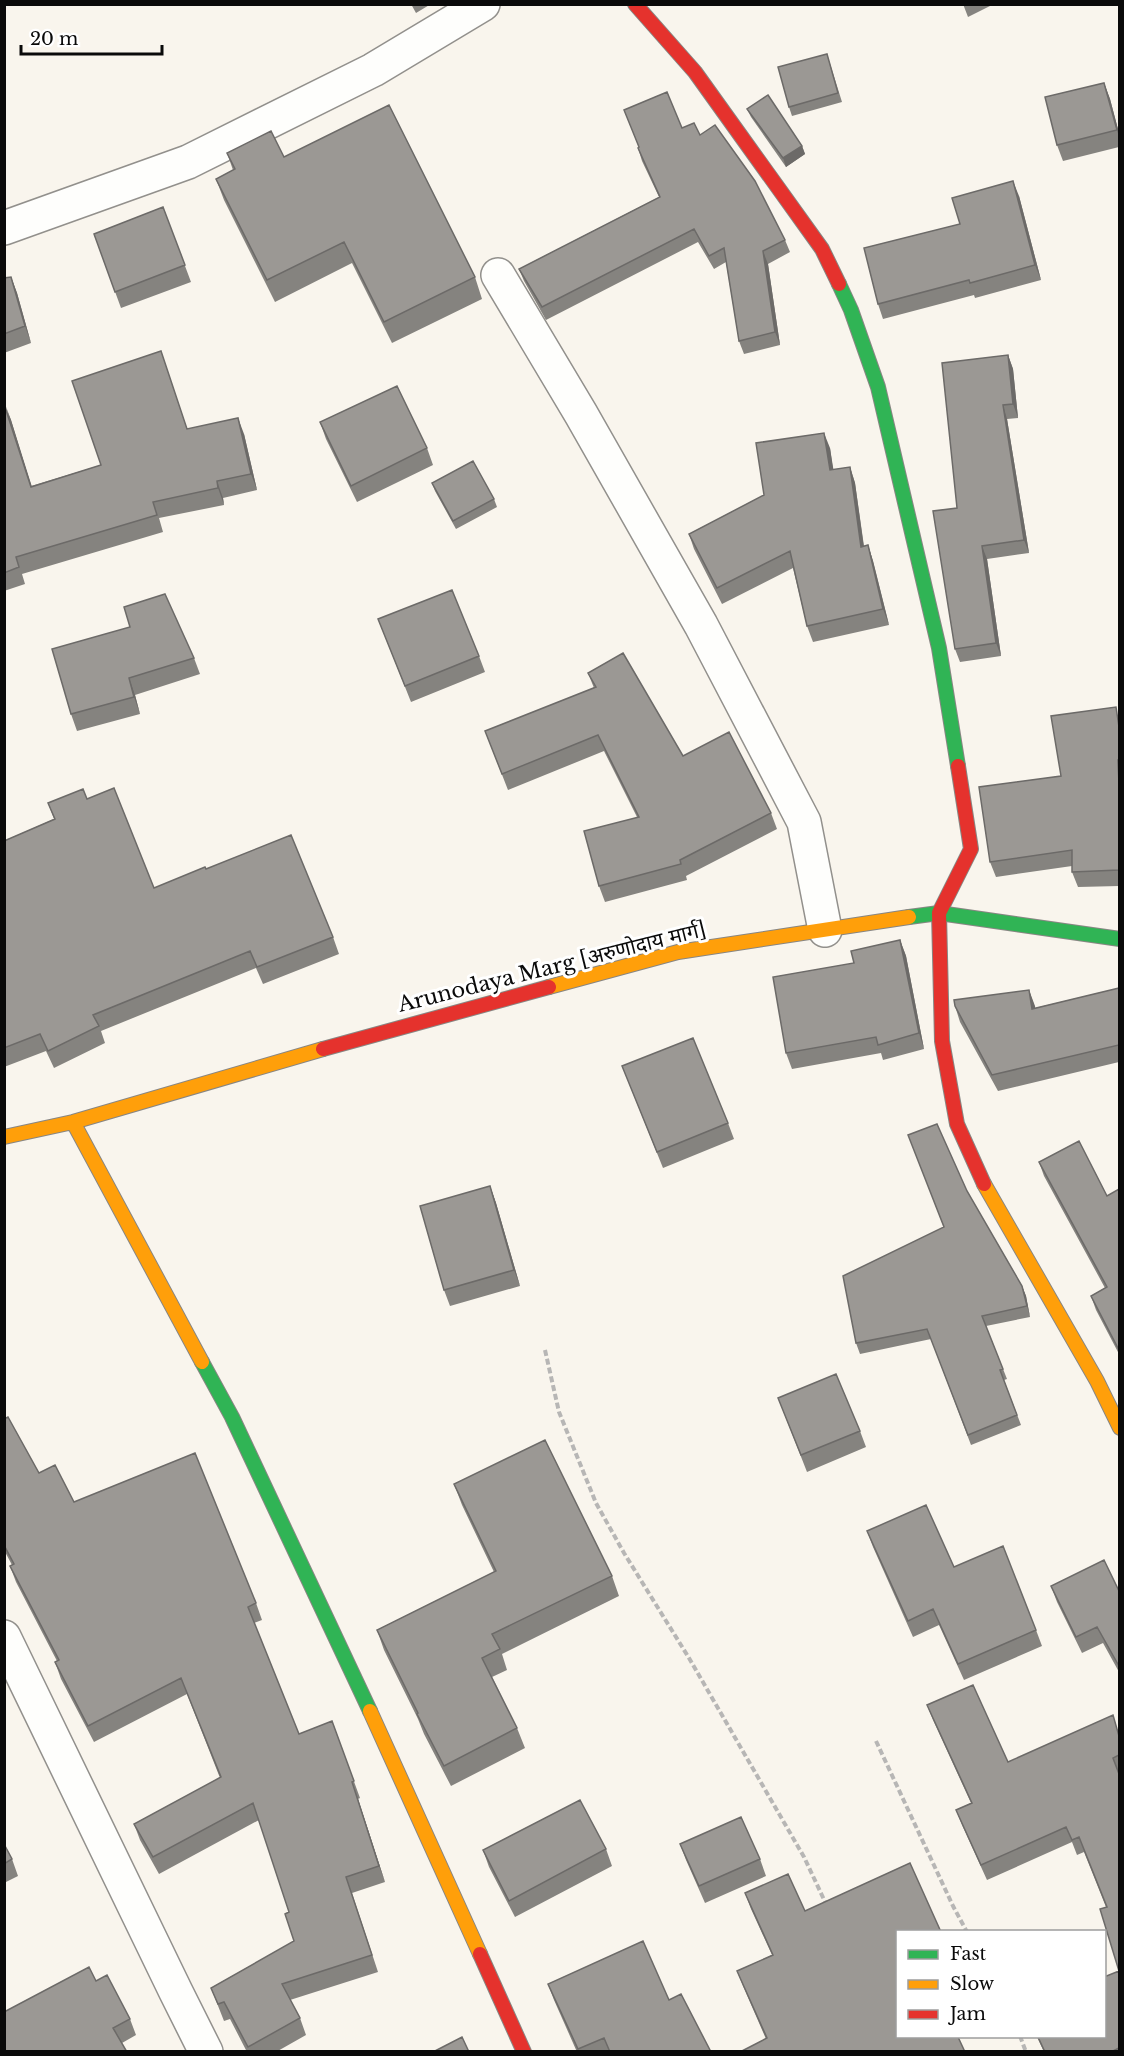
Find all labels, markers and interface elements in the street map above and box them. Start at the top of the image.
scale bar [21,18,162,56]
text: 20 m [30,28,78,50]
street label: Arunodaya Marg [अरुणोदा‍य मार्ग] [394,916,709,1018]
legend [896,1930,1106,2038]
text: Fast [950,1943,987,1965]
text: Slow [950,1973,995,1995]
text: Jam [948,2003,986,2025]

